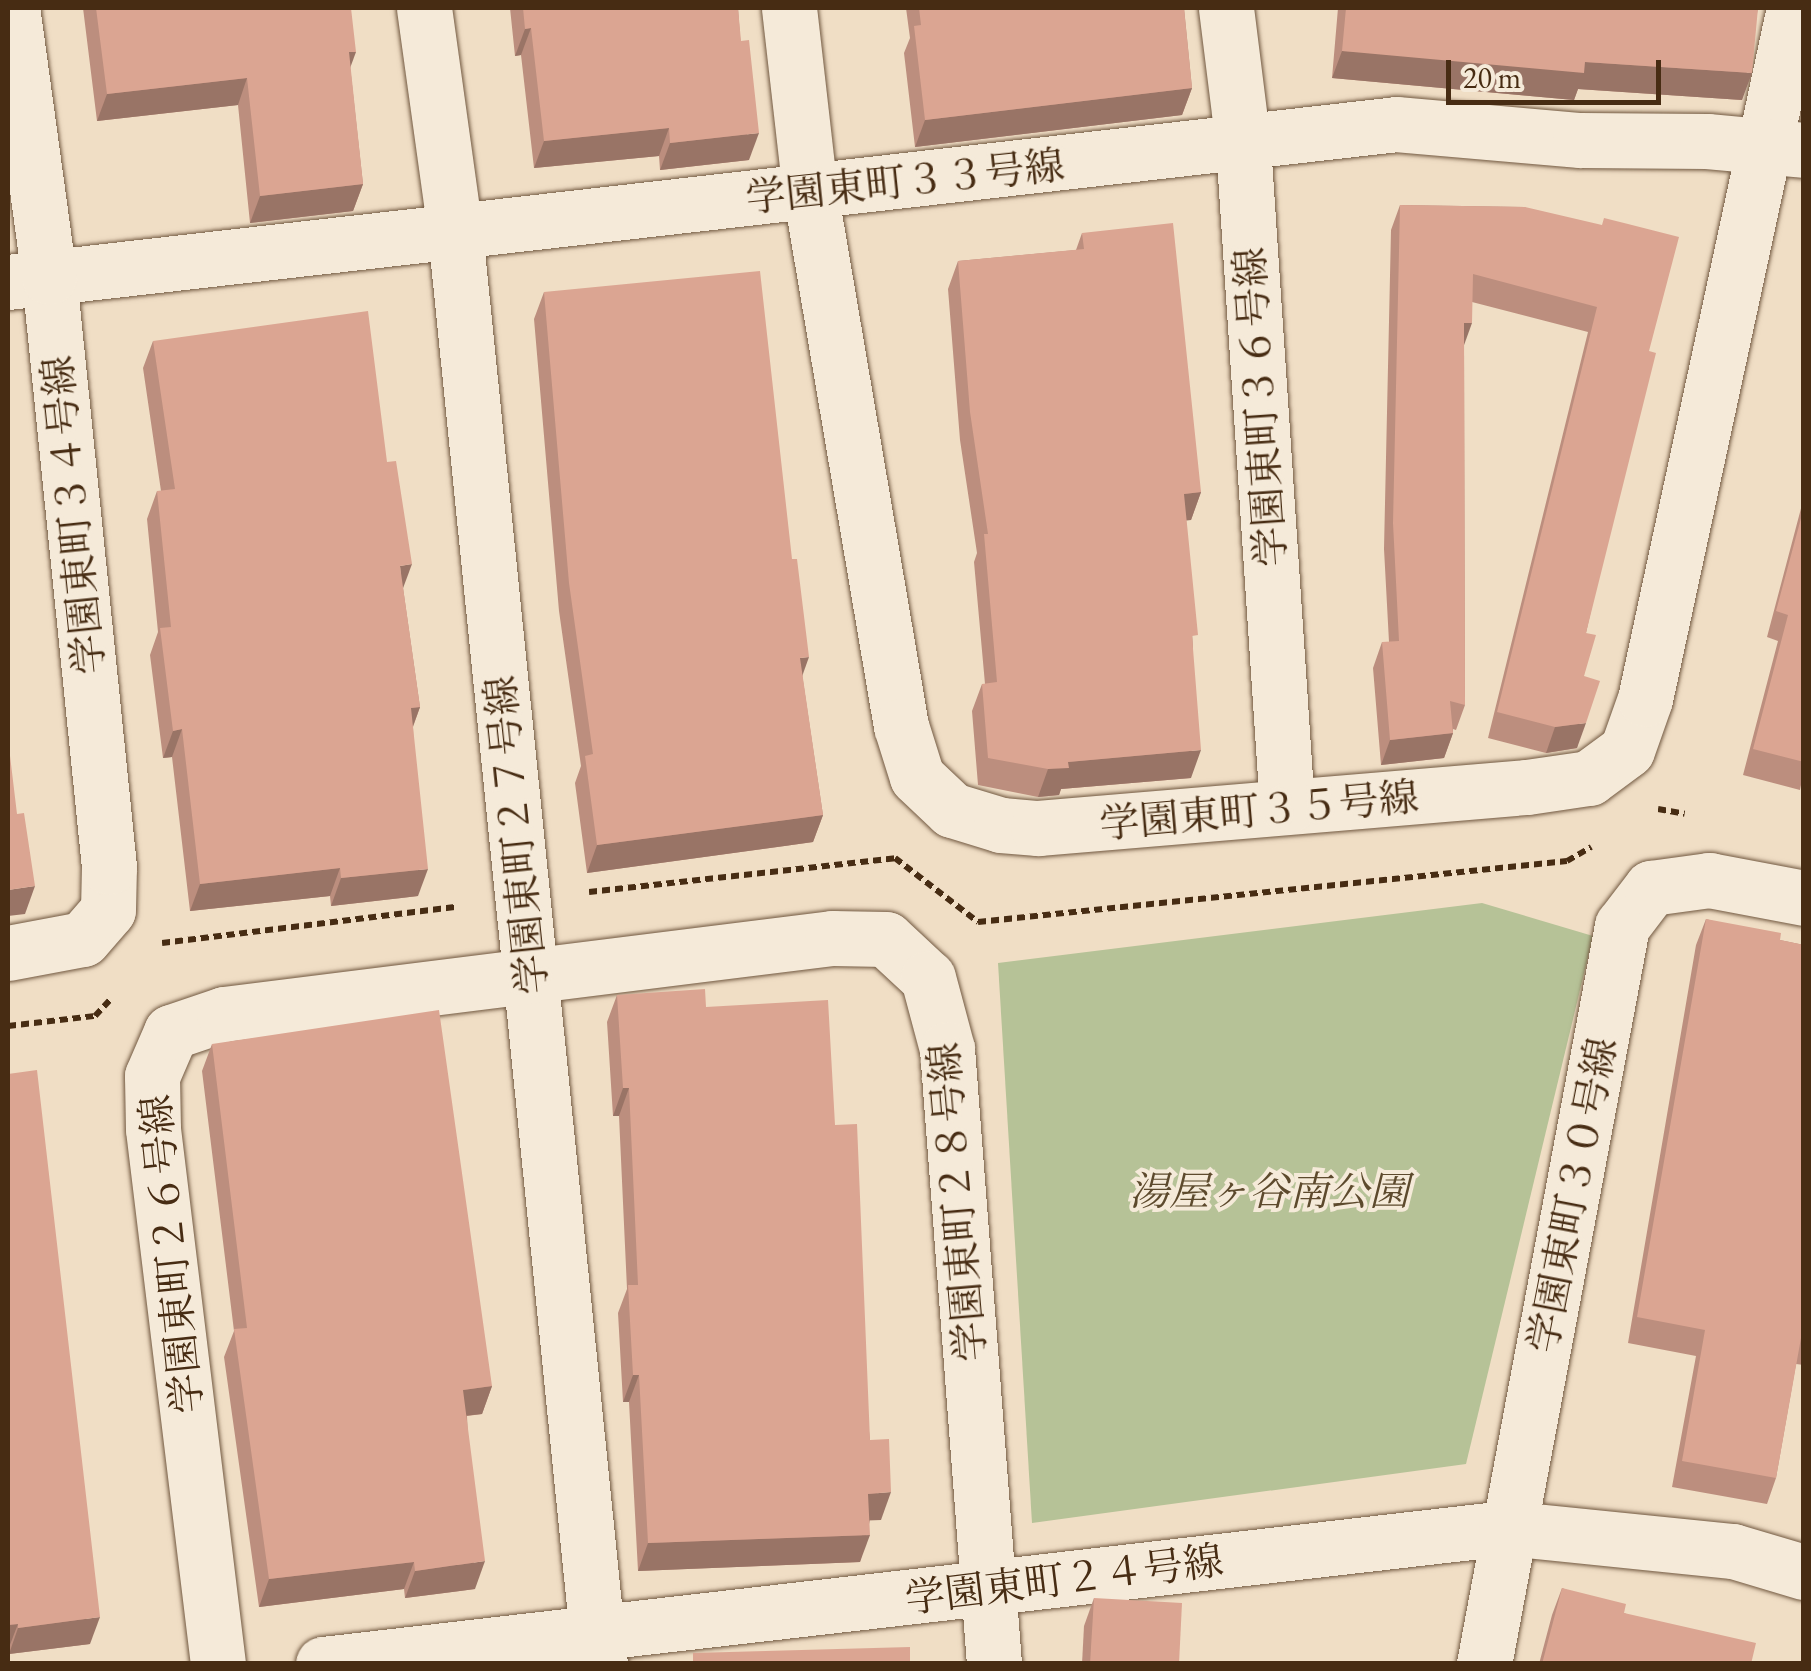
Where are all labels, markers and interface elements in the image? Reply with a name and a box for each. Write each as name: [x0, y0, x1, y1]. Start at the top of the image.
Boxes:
scale bar: [1451, 40, 1666, 102]
text: 20 m: [1463, 58, 1521, 97]
street label: 学園東町３３号線: [743, 140, 1067, 222]
street label: 学園東町３６号線: [1225, 246, 1295, 568]
street label: 学園東町３４号線: [32, 353, 114, 677]
street label: 学園東町２７号線: [475, 673, 557, 997]
street label: 学園東町３５号線: [1098, 772, 1420, 848]
street label: 学園東町３０号線: [1518, 1033, 1626, 1357]
street label: 学園東町２８号線: [919, 1041, 995, 1363]
street label: 学園東町２６号線: [130, 1092, 212, 1416]
park label: 湯屋ヶ谷南公園: [1129, 1167, 1409, 1215]
street label: 学園東町２４号線: [902, 1536, 1226, 1622]

